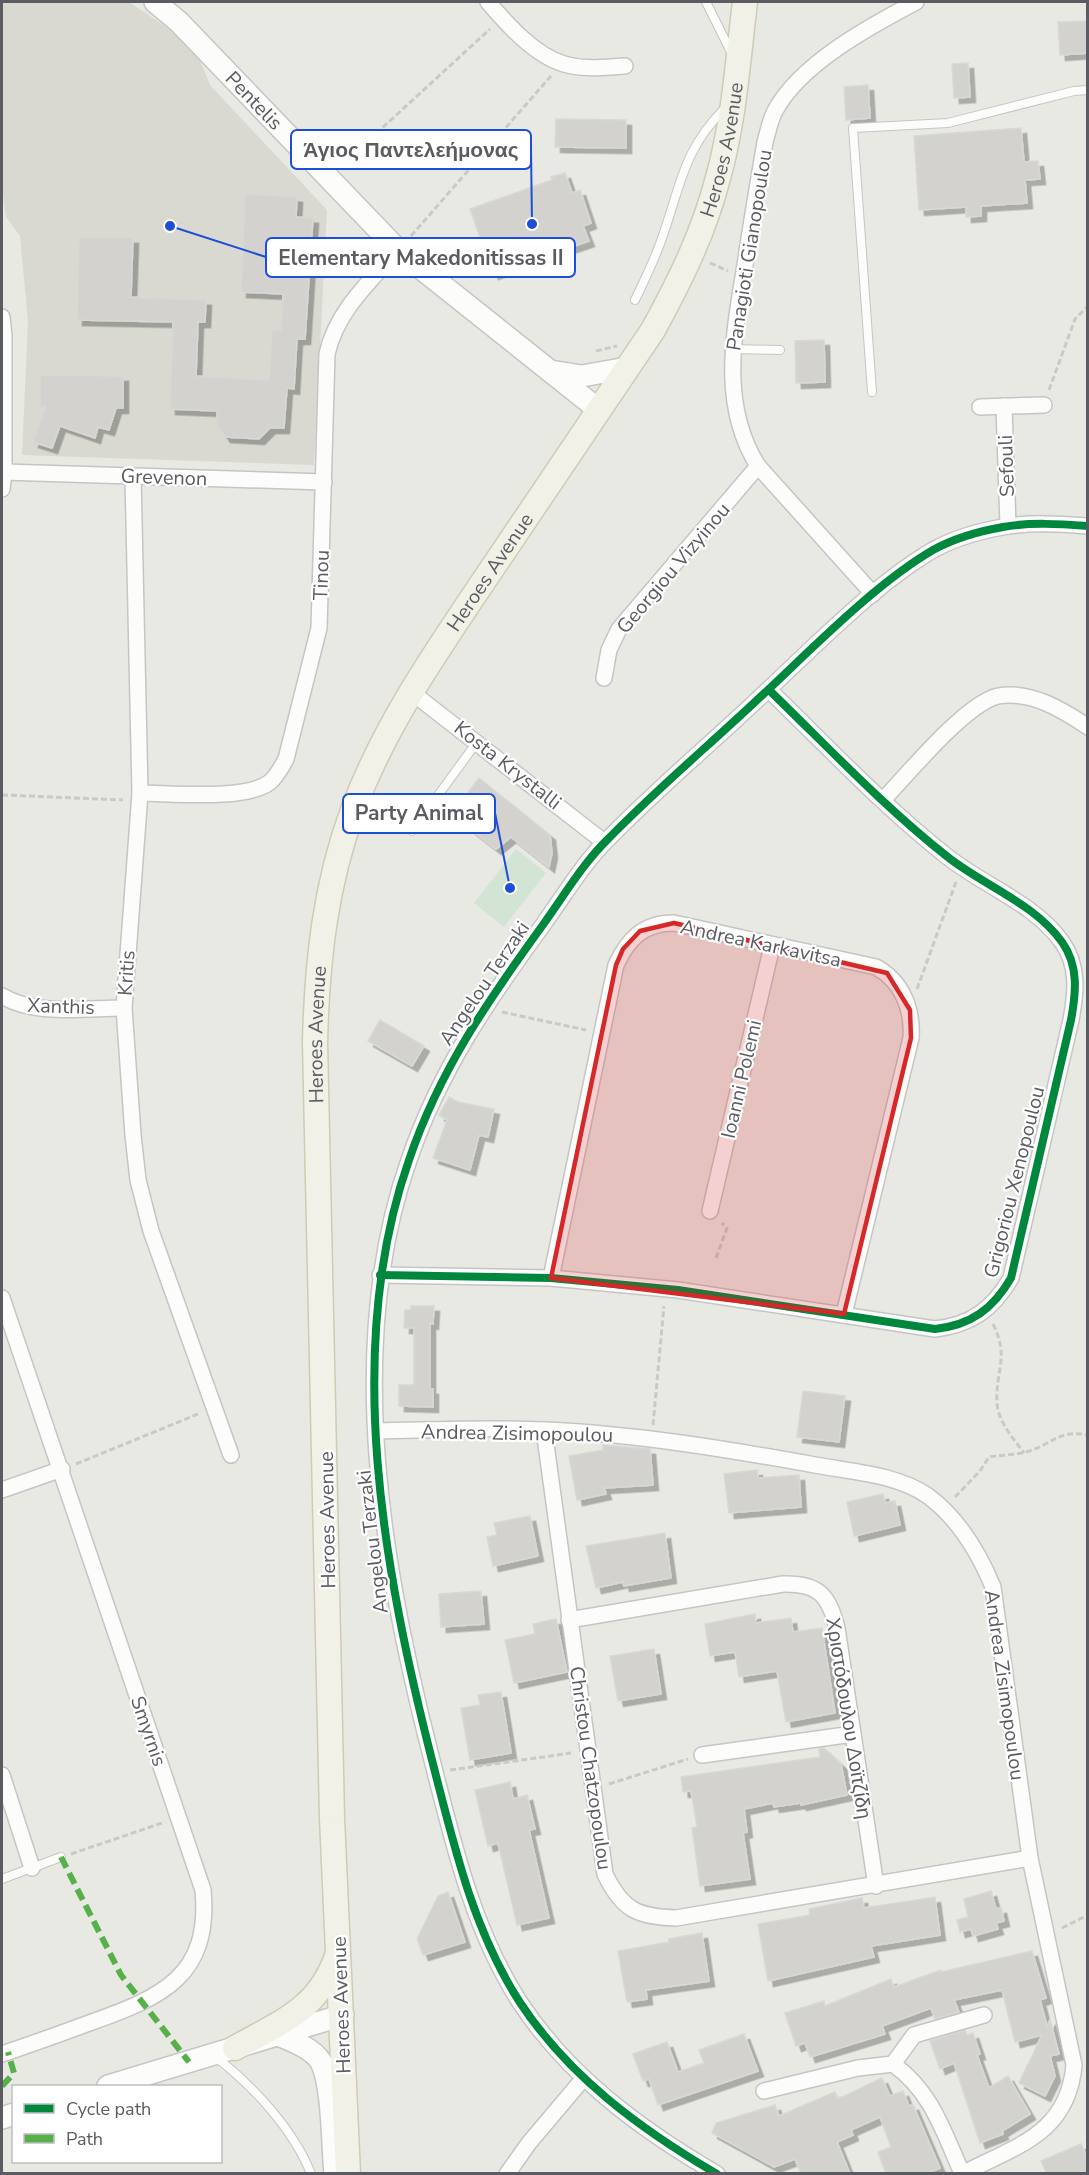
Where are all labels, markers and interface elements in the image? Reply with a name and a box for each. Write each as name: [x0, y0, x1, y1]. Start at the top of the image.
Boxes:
street label: Pentelis: [219, 65, 289, 136]
street label: Heroes Avenue: [694, 81, 750, 221]
callout: Άγιος Παντελεήμονας: [291, 130, 531, 169]
text: Άγιος Παντελεήμονας: [303, 136, 519, 164]
street label: Panagioti Gianopoulou: [720, 148, 779, 353]
callout: Elementary Makedonitissas II: [266, 238, 575, 277]
text: Elementary Makedonitissas II: [278, 244, 564, 272]
street label: Sefouli: [992, 434, 1021, 498]
street label: Grevenon: [120, 462, 208, 493]
street label: Georgiou Vizyinou: [611, 497, 736, 640]
street label: Heroes Avenue: [441, 508, 540, 637]
street label: Tinou: [307, 549, 336, 601]
street label: Kosta Krystalli: [448, 715, 567, 816]
callout: Party Animal: [343, 794, 495, 833]
text: Party Animal: [355, 799, 483, 827]
street label: Andrea Karkavitsa: [678, 913, 844, 974]
street label: Angelou Terzaki: [433, 916, 536, 1051]
street label: Kritis: [111, 949, 142, 997]
street label: Heroes Avenue: [302, 965, 333, 1104]
street label: Xanthis: [27, 992, 95, 1021]
street label: Ioanni Polemi: [715, 1017, 768, 1141]
street label: Grigoriou Xenopoulou: [978, 1083, 1051, 1281]
street label: Andrea Zisimopoulou: [421, 1418, 613, 1449]
street label: Heroes Avenue: [313, 1451, 342, 1589]
street label: Angelou Terzaki: [350, 1469, 395, 1615]
street label: Andrea Zisimopoulou: [978, 1588, 1031, 1782]
street label: Χριστόδουλου Δοϊτζίδη: [819, 1615, 878, 1821]
street label: Christou Chatzopoulou: [563, 1665, 618, 1872]
street label: Smyrnis: [124, 1693, 173, 1770]
street label: Heroes Avenue: [326, 1936, 357, 2074]
legend: [12, 2085, 222, 2163]
text: Cycle path: [66, 2097, 151, 2121]
text: Path: [66, 2127, 103, 2151]

